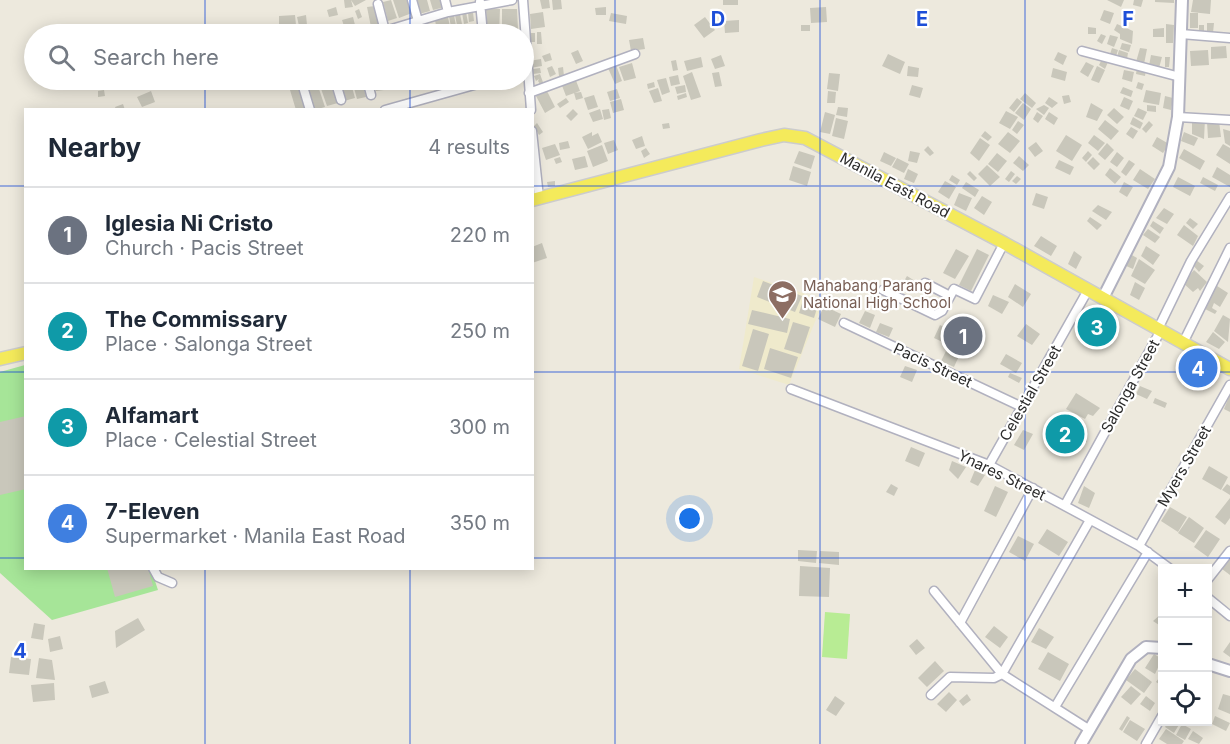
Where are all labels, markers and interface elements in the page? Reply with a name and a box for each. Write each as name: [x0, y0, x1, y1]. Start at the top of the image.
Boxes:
text: D: [711, 7, 725, 31]
text: E: [916, 7, 928, 31]
text: F: [1122, 7, 1134, 31]
search box: [24, 24, 534, 90]
icon: search: [45, 41, 78, 74]
text: Search here: [93, 44, 219, 70]
text: Nearby: [48, 132, 141, 163]
text: 4 results: [428, 135, 510, 159]
street label: Manila East Road: [837, 148, 953, 222]
text: Iglesia Ni Cristo: [105, 210, 273, 236]
text: 1: [63, 223, 72, 247]
text: 220 m: [450, 223, 510, 247]
text: Church · Pacis Street: [105, 236, 304, 260]
place label: Mahabang Parang National High School: [803, 276, 951, 312]
school or university icon: Mahabang Parang National High School: [766, 278, 798, 320]
pin: 3: [1078, 304, 1116, 350]
text: The Commissary: [105, 306, 288, 332]
pin: 1: [944, 314, 982, 358]
text: 2: [61, 319, 74, 343]
text: 250 m: [450, 319, 510, 343]
text: Place · Salonga Street: [105, 332, 312, 356]
street label: Salonga Street: [1097, 336, 1163, 436]
street label: Pacis Street: [891, 338, 975, 392]
street label: Celestial Street: [995, 342, 1065, 444]
pin: 4: [1178, 346, 1218, 391]
text: Alfamart: [105, 402, 199, 428]
pin: 2: [1046, 412, 1084, 456]
text: 3: [61, 415, 74, 439]
text: 300 m: [449, 415, 510, 439]
street label: Myers Street: [1153, 422, 1215, 510]
text: Place · Celestial Street: [105, 428, 317, 452]
street label: Ynares Street: [955, 446, 1049, 505]
text: 7-Eleven: [105, 498, 200, 524]
your location: [675, 504, 704, 533]
text: 4: [61, 511, 74, 535]
text: 350 m: [450, 511, 510, 535]
text: Supermarket · Manila East Road: [105, 524, 406, 548]
map controls: [1158, 564, 1212, 726]
button: +: [1158, 564, 1212, 618]
button: −: [1158, 618, 1212, 672]
text: 4: [13, 639, 27, 663]
button: locate: [1158, 672, 1212, 726]

